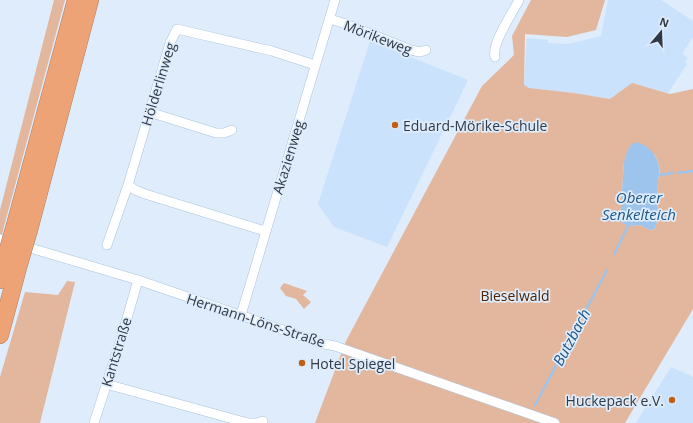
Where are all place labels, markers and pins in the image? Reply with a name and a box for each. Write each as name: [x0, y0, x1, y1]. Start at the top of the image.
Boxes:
place label: Eduard-Mörike-Schule: [403, 116, 548, 135]
marker: Eduard-Mörike-Schule: [390, 120, 400, 130]
place label: Hotel Spiegel: [310, 354, 395, 373]
marker: Hotel Spiegel: [297, 358, 307, 368]
place label: Huckepack e.V.: [566, 391, 664, 410]
marker: Huckepack e.V.: [667, 395, 677, 405]

